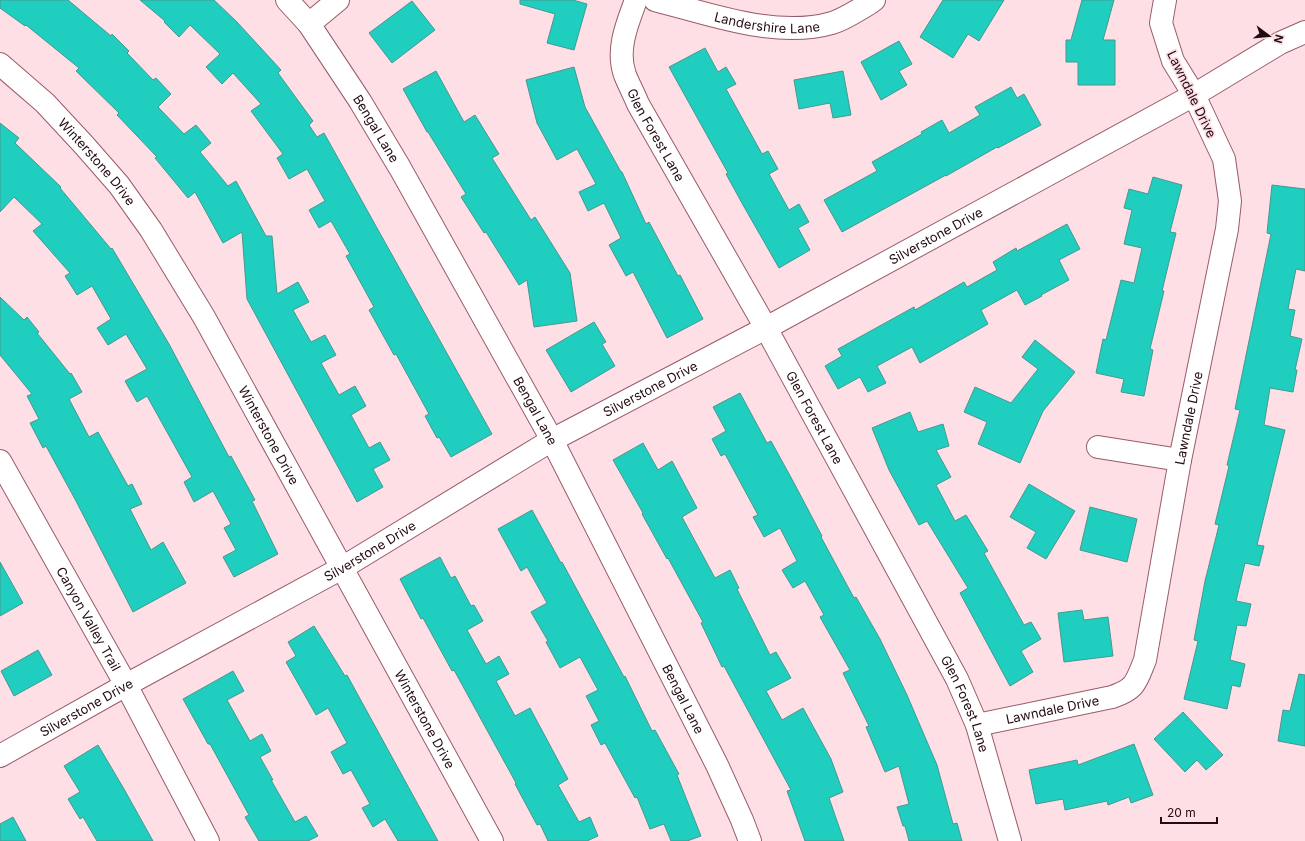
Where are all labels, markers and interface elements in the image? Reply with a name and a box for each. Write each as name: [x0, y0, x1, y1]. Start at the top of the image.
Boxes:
street label: Landershire Lane: [713, 8, 821, 36]
north arrow: [1249, 16, 1289, 56]
text: N: [1271, 33, 1286, 45]
street label: Lawndale Drive: [1164, 48, 1220, 140]
street label: Glen Forest Lane: [624, 86, 688, 184]
street label: Bengal Lane: [350, 92, 403, 165]
street label: Winterstone Drive: [55, 115, 139, 209]
street label: Silverstone Drive: [886, 204, 985, 268]
street label: Silverstone Drive: [600, 357, 700, 420]
street label: Glen Forest Lane: [783, 368, 846, 467]
street label: Lawndale Drive: [1171, 370, 1206, 466]
street label: Bengal Lane: [510, 374, 561, 448]
street label: Winterstone Drive: [235, 383, 303, 487]
street label: Silverstone Drive: [321, 517, 419, 584]
street label: Canyon Valley Trail: [53, 564, 124, 674]
street label: Glen Forest Lane: [938, 653, 992, 754]
street label: Bengal Lane: [659, 662, 708, 736]
street label: Winterstone Drive: [391, 667, 459, 771]
street label: Silverstone Drive: [37, 675, 136, 740]
street label: Lawndale Drive: [1004, 692, 1101, 727]
scale bar: [1161, 799, 1217, 825]
text: 20 m: [1167, 805, 1196, 820]

